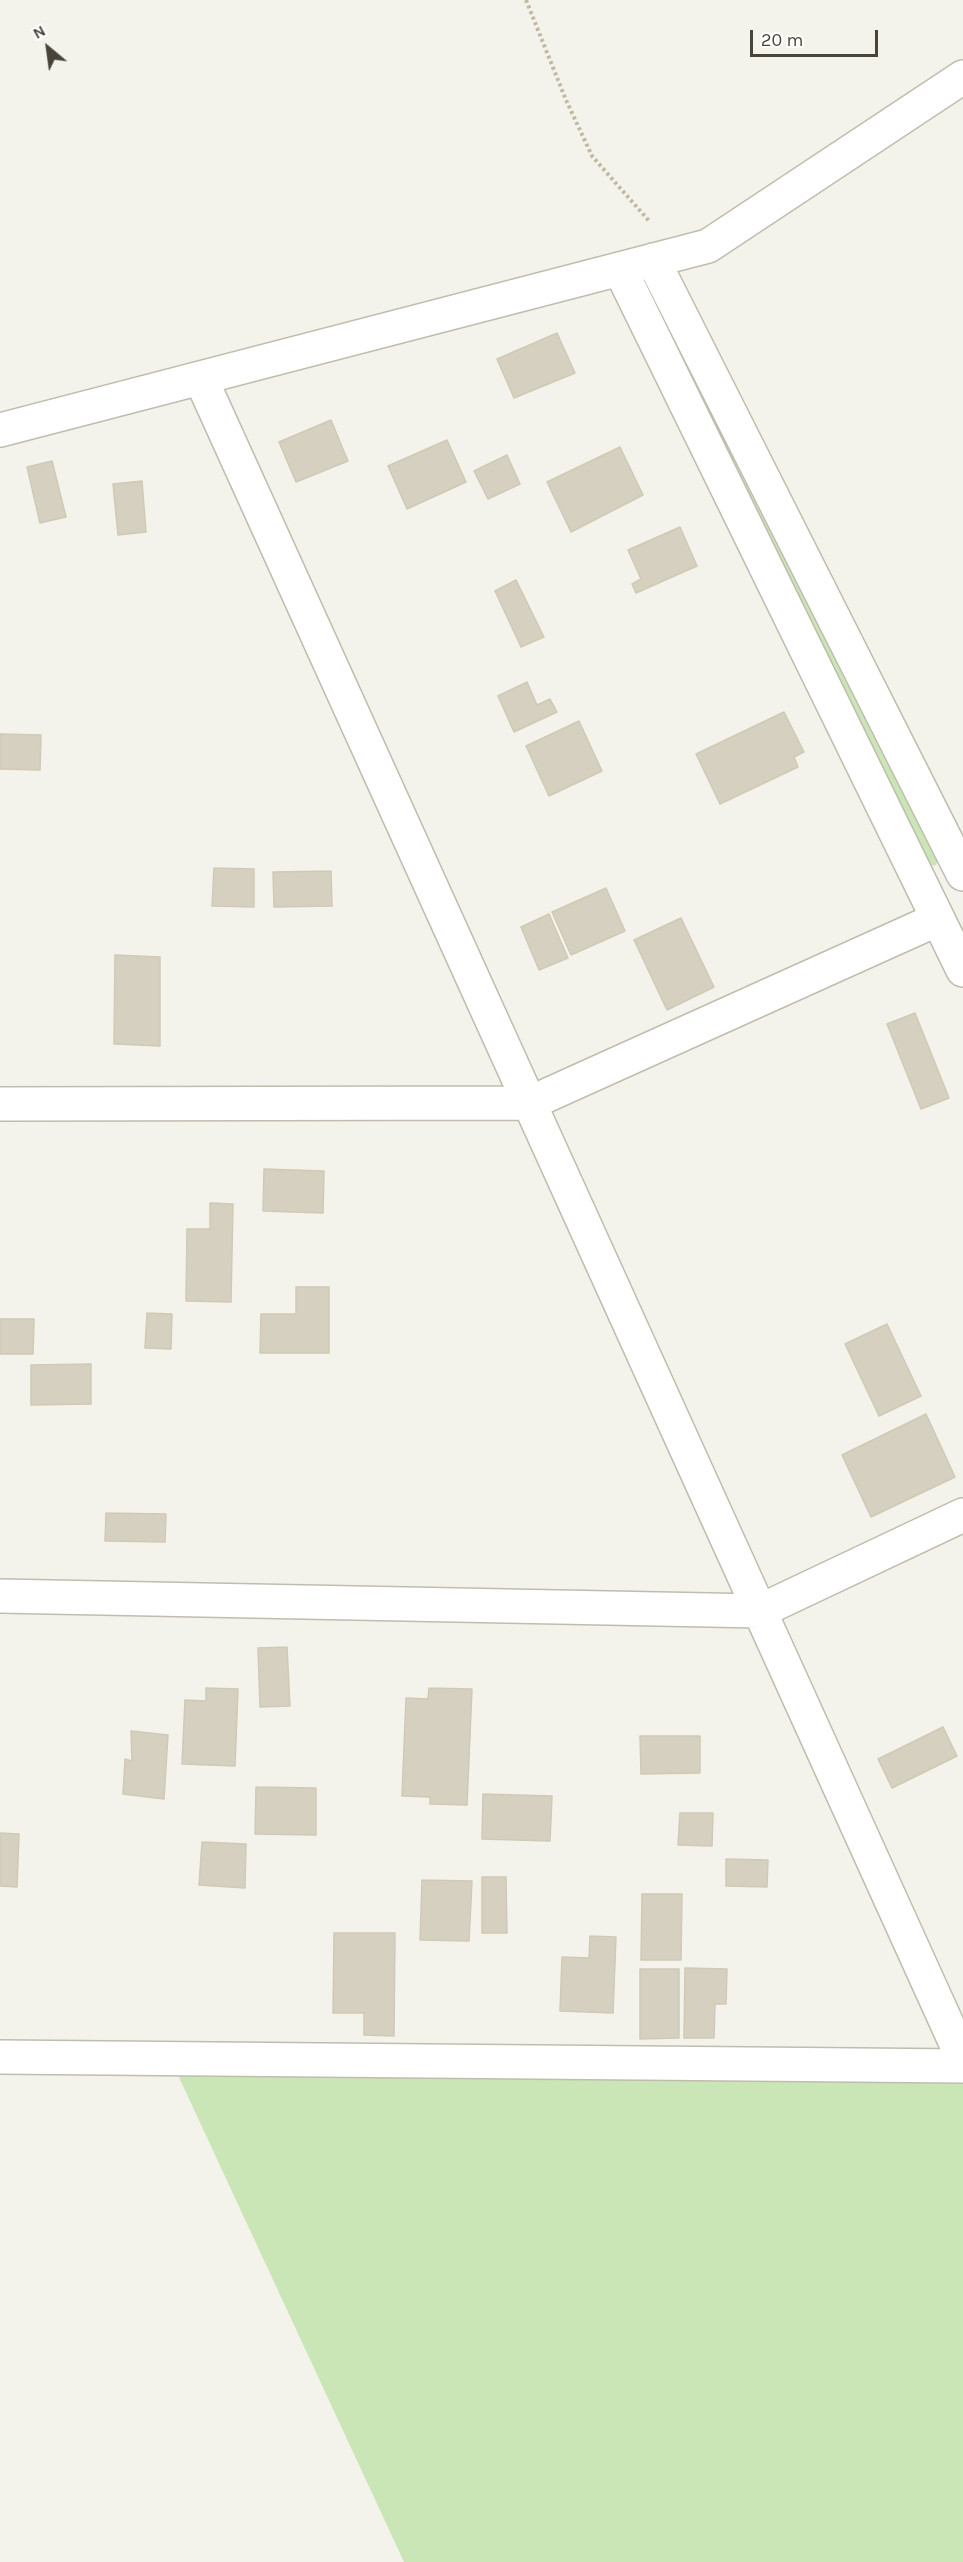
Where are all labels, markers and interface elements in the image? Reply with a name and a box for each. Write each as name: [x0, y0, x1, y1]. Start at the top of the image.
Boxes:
north arrow: [18, 18, 78, 78]
scale bar: [753, 18, 880, 56]
text: N: [29, 21, 49, 43]
text: 20 m: [761, 29, 803, 51]

